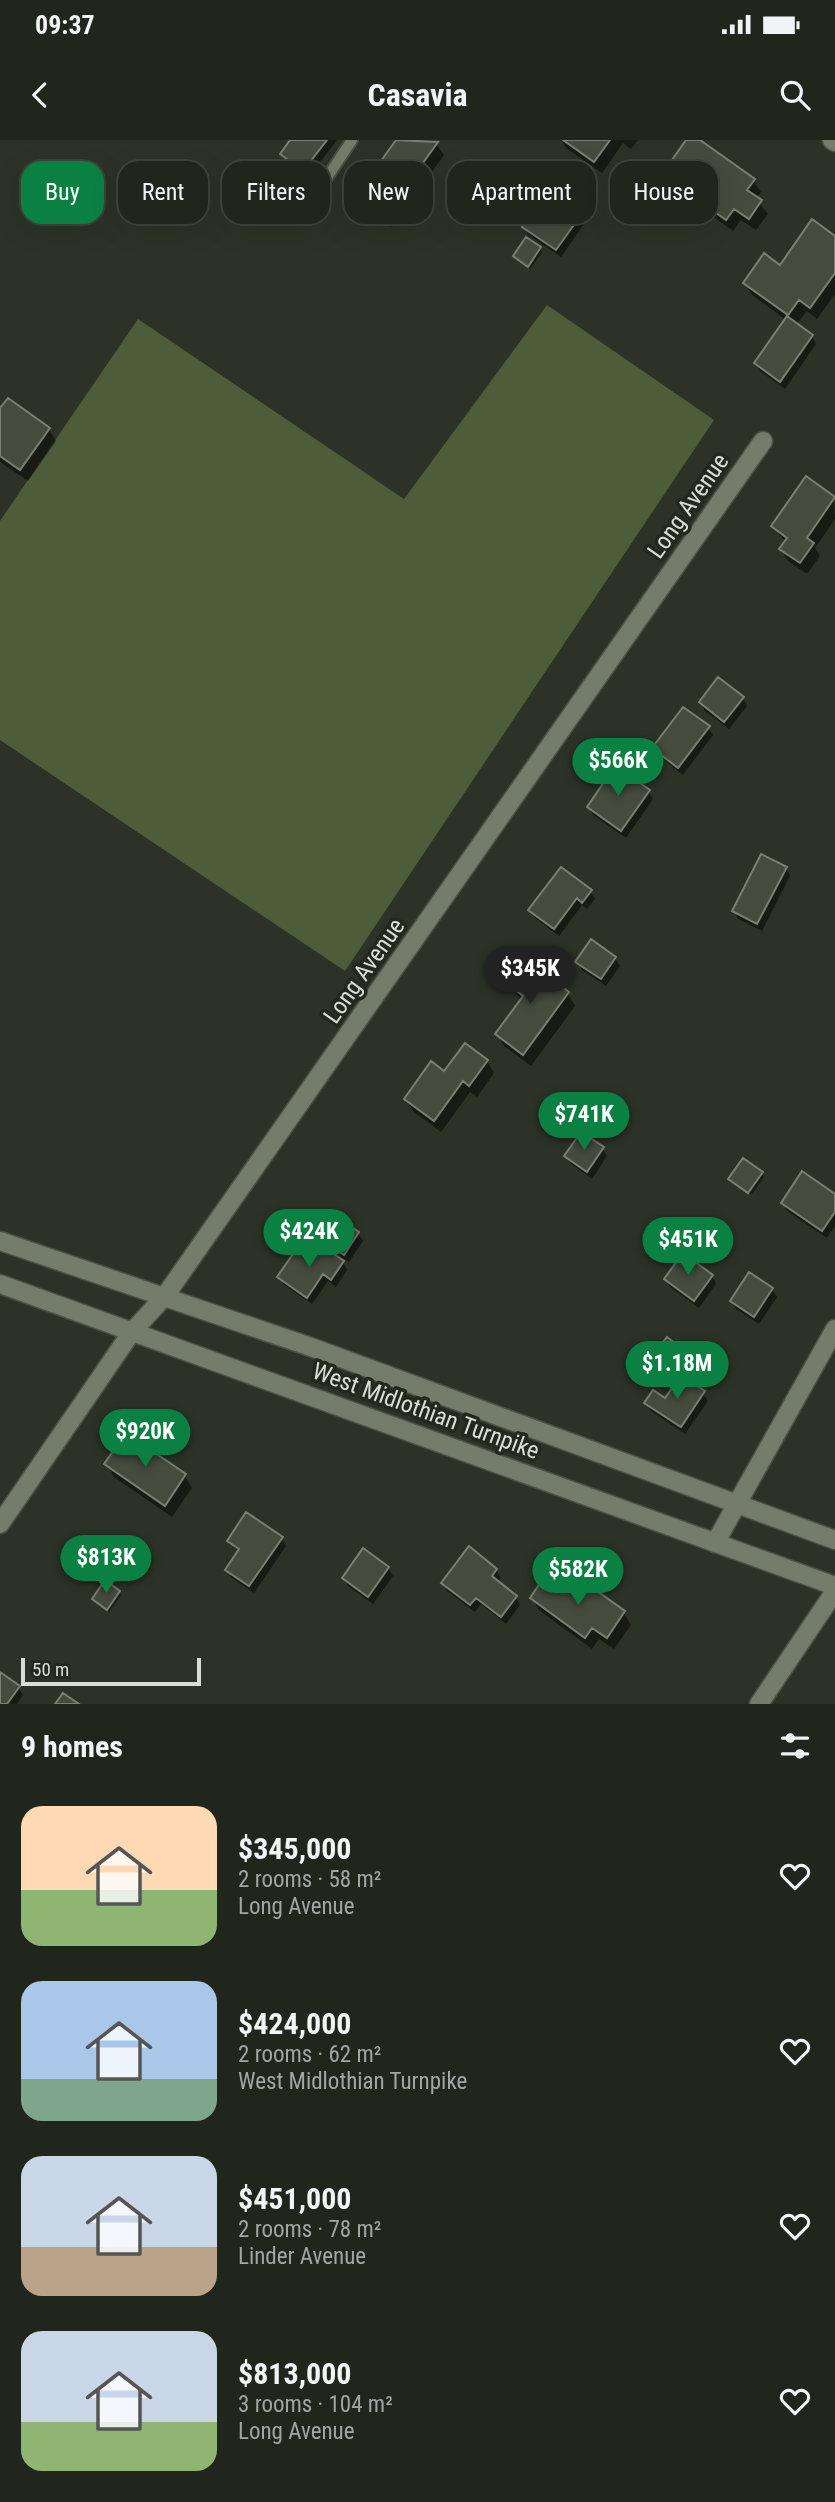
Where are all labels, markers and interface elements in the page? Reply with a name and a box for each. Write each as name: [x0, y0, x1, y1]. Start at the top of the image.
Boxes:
text: 09:37: [35, 10, 95, 40]
icon: back: [21, 76, 59, 114]
text: Casavia: [367, 76, 468, 114]
icon: search: [776, 76, 814, 114]
chip: Buy: [21, 161, 104, 224]
chip: Rent: [118, 161, 208, 224]
chip: Filters: [222, 161, 330, 224]
chip: New: [344, 161, 433, 224]
chip: Apartment: [447, 161, 596, 224]
chip: House: [610, 161, 718, 224]
street label: Long Avenue: [642, 448, 734, 564]
pin: $566K: [569, 738, 667, 798]
text: $566K: [588, 747, 648, 774]
street label: Long Avenue: [318, 913, 410, 1029]
pin: $345K: [481, 946, 579, 1006]
text: $345K: [500, 955, 560, 982]
pin: $741K: [535, 1093, 633, 1152]
text: $741K: [554, 1101, 614, 1128]
pin: $424K: [260, 1210, 358, 1269]
text: $424K: [279, 1218, 339, 1245]
pin: $451K: [639, 1218, 737, 1277]
text: $451K: [658, 1226, 718, 1253]
pin: $1.18M: [620, 1342, 734, 1401]
text: $1.18M: [642, 1350, 712, 1377]
street label: West Midlothian Turnpike: [309, 1357, 543, 1465]
pin: $920K: [96, 1410, 194, 1469]
text: $920K: [115, 1418, 175, 1445]
pin: $813K: [57, 1536, 155, 1595]
text: $813K: [76, 1544, 136, 1571]
pin: $582K: [529, 1548, 627, 1607]
text: $582K: [548, 1556, 608, 1583]
scale bar: [21, 1655, 201, 1687]
text: 50 m: [32, 1658, 69, 1681]
icon: filters: [776, 1727, 814, 1765]
text: 9 homes: [21, 1729, 123, 1764]
text: $345,000: [238, 1831, 351, 1866]
icon: home: [77, 1834, 161, 1918]
icon: heart: [776, 1857, 814, 1895]
text: 2 rooms · 58 m²: [238, 1866, 381, 1893]
text: Long Avenue: [238, 1893, 354, 1920]
text: $424,000: [238, 2006, 351, 2041]
icon: home: [77, 2009, 161, 2093]
icon: heart: [776, 2032, 814, 2070]
text: 2 rooms · 62 m²: [238, 2041, 381, 2068]
text: West Midlothian Turnpike: [238, 2068, 467, 2095]
text: $451,000: [238, 2181, 351, 2216]
icon: home: [77, 2184, 161, 2268]
icon: heart: [776, 2207, 814, 2245]
text: 2 rooms · 78 m²: [238, 2216, 381, 2243]
text: Linder Avenue: [238, 2243, 366, 2270]
text: $813,000: [238, 2356, 351, 2391]
icon: home: [77, 2359, 161, 2443]
icon: heart: [776, 2382, 814, 2420]
text: 3 rooms · 104 m²: [238, 2391, 393, 2418]
text: Long Avenue: [238, 2418, 354, 2445]

